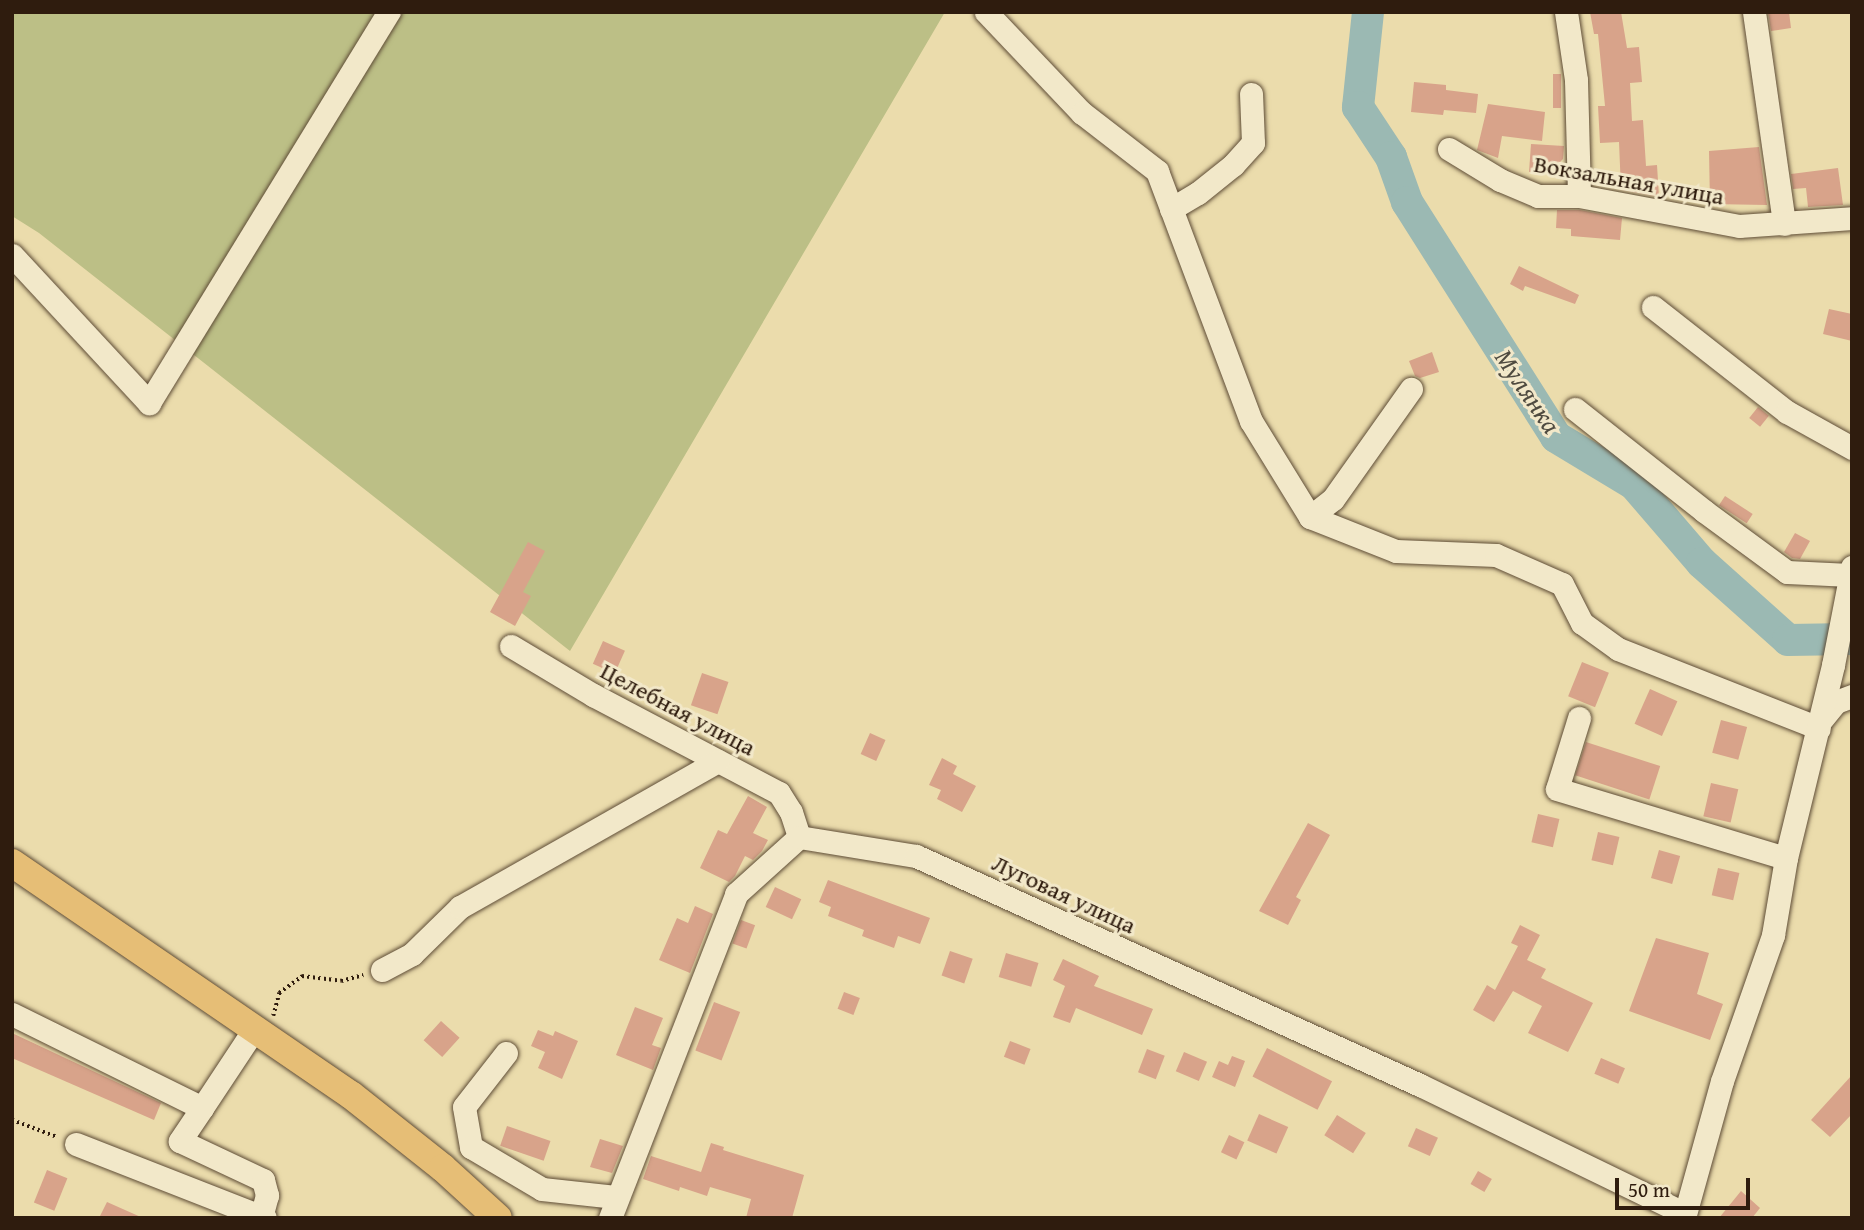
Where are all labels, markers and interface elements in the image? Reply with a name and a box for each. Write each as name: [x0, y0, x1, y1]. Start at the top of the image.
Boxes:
street label: Вокзальная улица: [1532, 149, 1726, 211]
water label: Мулянка: [1489, 343, 1567, 439]
street label: Целебная улица: [596, 656, 760, 762]
street label: Луговая улица: [988, 848, 1140, 940]
scale bar: [1619, 1164, 1754, 1208]
text: 50 m: [1628, 1174, 1670, 1205]

